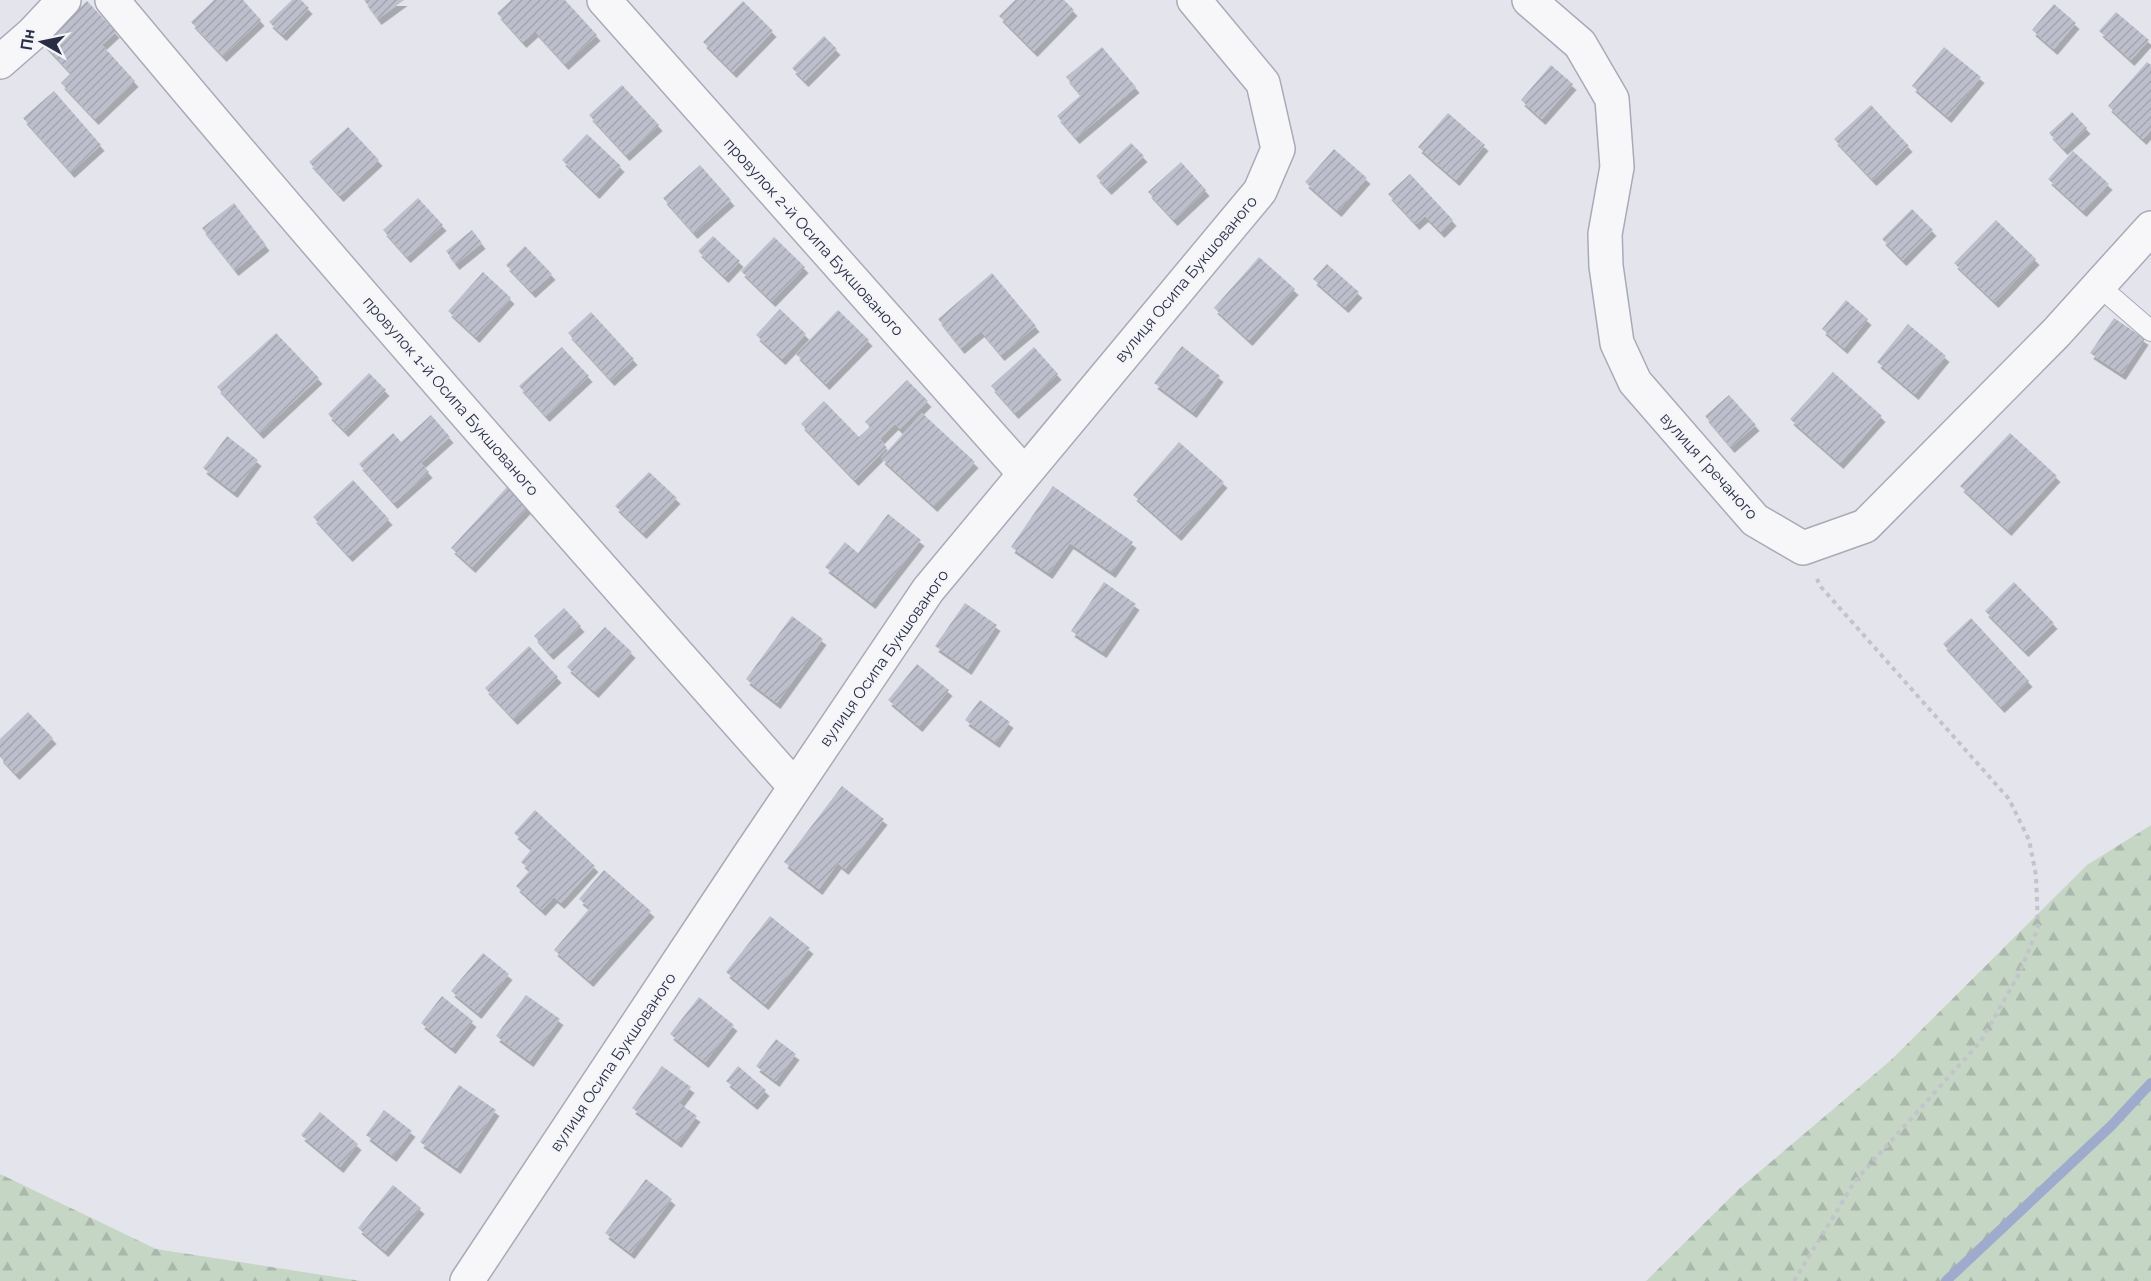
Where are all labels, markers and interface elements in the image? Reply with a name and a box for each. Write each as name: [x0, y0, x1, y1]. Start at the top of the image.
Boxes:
north arrow: [12, 12, 72, 72]
text: Пн: [17, 28, 39, 52]
street label: провулок 2-й Осипа Букшованого: [720, 134, 908, 340]
street label: вулиця Осипа Букшованого: [1111, 192, 1261, 366]
street label: провулок 1-й Осипа Букшованого: [359, 292, 543, 500]
street label: вулиця Гречаного: [1656, 409, 1762, 523]
street label: вулиця Осипа Букшованого: [816, 566, 952, 750]
street label: вулиця Осипа Букшованого: [546, 969, 680, 1155]

